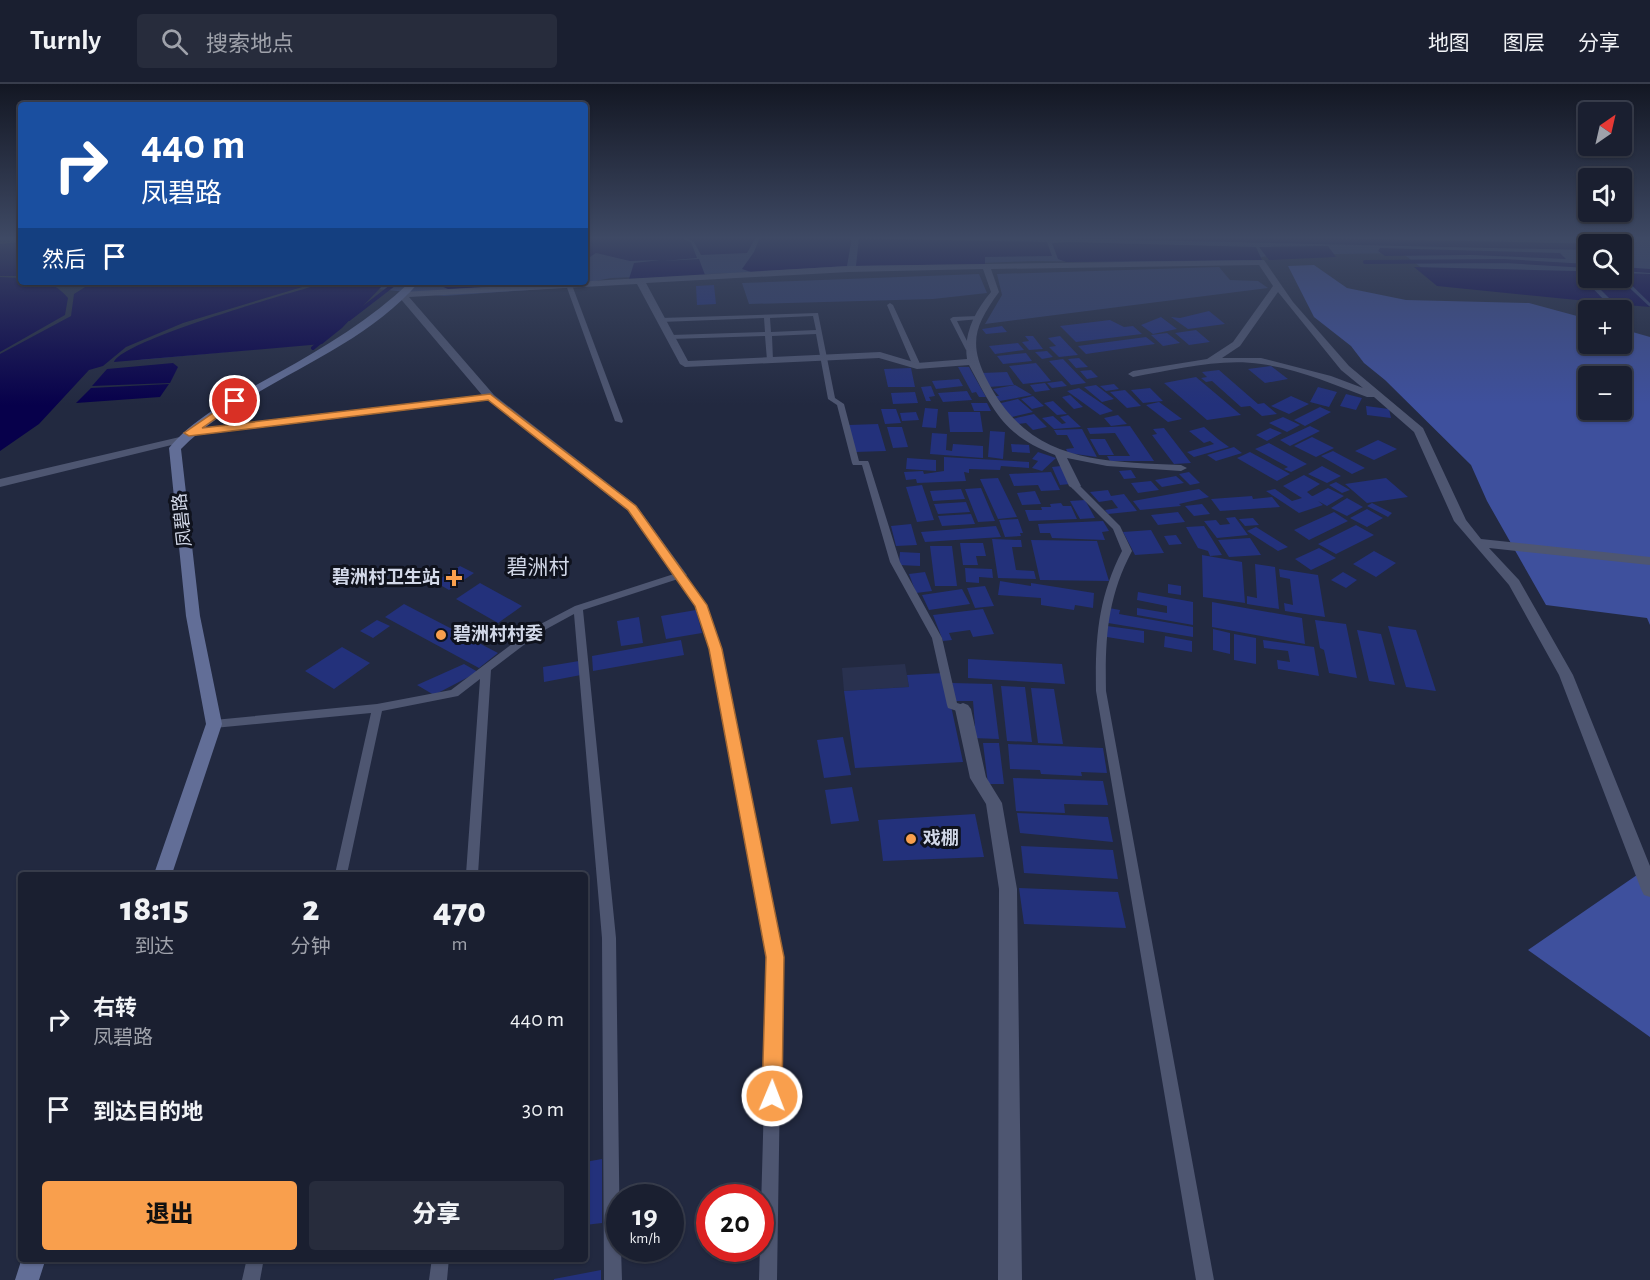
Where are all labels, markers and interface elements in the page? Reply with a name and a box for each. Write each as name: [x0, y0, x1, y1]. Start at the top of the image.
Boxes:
search box: [137, 14, 557, 68]
icon: search: [158, 25, 191, 58]
text: Turnly: [30, 27, 101, 55]
text: 搜索地点: [206, 33, 294, 55]
text: 地图: [1428, 33, 1470, 54]
text: 图层: [1503, 33, 1545, 54]
text: 分享: [1578, 33, 1620, 54]
north arrow: [1578, 102, 1632, 156]
map controls: [1578, 102, 1632, 420]
text: 440 m: [141, 124, 245, 166]
icon: right: [42, 126, 120, 204]
button: sound: [1578, 168, 1632, 222]
text: 凤碧路: [141, 180, 222, 207]
button: search: [1578, 234, 1632, 288]
icon: arrive: [98, 240, 131, 273]
text: 然后: [42, 249, 86, 271]
button: +: [1578, 300, 1632, 354]
button: −: [1578, 366, 1632, 420]
pin: [209, 375, 260, 426]
icon: arrive: [218, 384, 251, 417]
street label: 凤碧路: [169, 492, 195, 548]
district label: 碧洲村: [507, 556, 570, 578]
place label: 碧洲村卫生站: [332, 567, 440, 587]
marker: 碧洲村卫生站: [445, 569, 463, 587]
place label: 碧洲村村委: [453, 624, 543, 644]
marker: 碧洲村村委: [434, 628, 448, 642]
place label: 戏棚: [923, 828, 959, 848]
marker: 戏棚: [904, 832, 918, 846]
text: 18:15: [120, 891, 189, 927]
text: 2: [302, 891, 319, 927]
text: 470: [433, 893, 486, 929]
text: m: [451, 934, 467, 954]
text: 到达: [134, 937, 174, 957]
text: 分钟: [291, 937, 331, 957]
text: 右转: [93, 997, 137, 1019]
icon: right: [42, 1003, 75, 1036]
text: 440 m: [510, 1008, 564, 1030]
text: 凤碧路: [93, 1028, 153, 1048]
position arrow: [740, 1064, 804, 1128]
icon: arrive: [42, 1093, 75, 1126]
text: 30 m: [522, 1098, 564, 1120]
text: 到达目的地: [93, 1101, 203, 1123]
button: 退出: [42, 1181, 297, 1250]
button: 分享: [309, 1181, 564, 1250]
speed limit sign: 20: [696, 1184, 774, 1262]
text: 19: [632, 1201, 658, 1231]
text: km/h: [630, 1231, 660, 1246]

